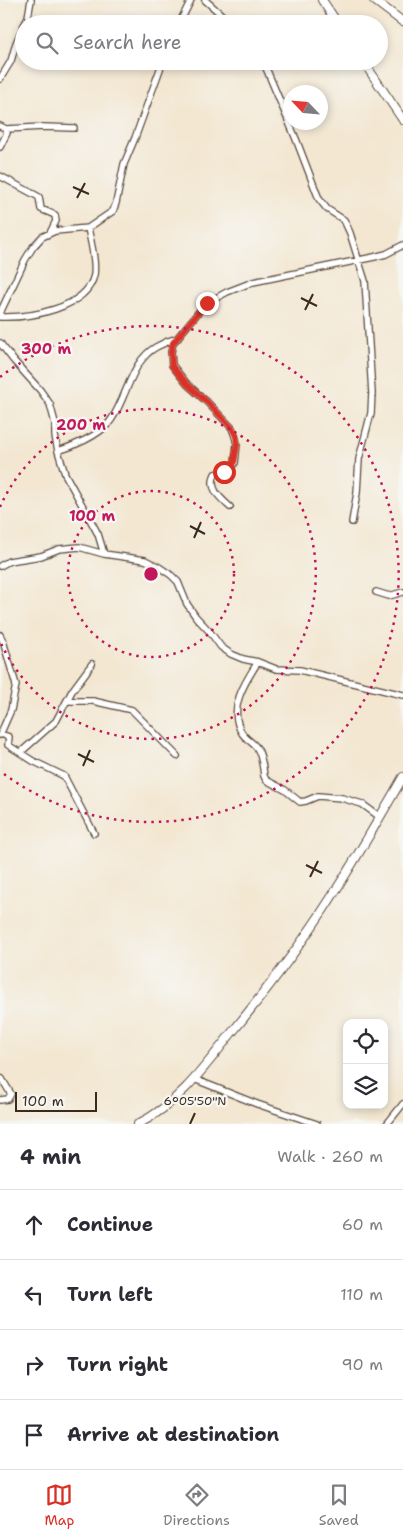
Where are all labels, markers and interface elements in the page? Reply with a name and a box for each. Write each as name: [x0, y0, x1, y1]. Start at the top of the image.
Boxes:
search box: [15, 15, 388, 70]
icon: search: [33, 29, 61, 57]
text: Search here: [73, 30, 182, 55]
north arrow: [283, 85, 328, 130]
route end: [196, 292, 219, 315]
text: 300 m: [21, 339, 71, 359]
text: 200 m: [56, 415, 106, 435]
route start: [213, 461, 236, 484]
text: 100 m: [69, 506, 115, 526]
centre of rings: [142, 565, 160, 583]
map controls: [343, 1019, 388, 1109]
button: locate: [343, 1019, 388, 1064]
button: layers: [343, 1064, 388, 1109]
scale bar: [15, 1089, 98, 1112]
text: 100 m: [22, 1092, 64, 1110]
text: 6°05'50"N: [164, 1093, 226, 1109]
text: 4 min: [20, 1143, 81, 1171]
text: Walk · 260 m: [277, 1146, 383, 1167]
icon: ahead: [20, 1211, 48, 1239]
text: Continue: [67, 1212, 153, 1237]
text: 60 m: [342, 1214, 383, 1235]
icon: left: [20, 1281, 48, 1309]
text: Turn left: [67, 1282, 153, 1307]
text: 110 m: [340, 1284, 383, 1305]
icon: right: [20, 1351, 48, 1379]
text: Turn right: [67, 1352, 168, 1377]
text: 90 m: [342, 1354, 383, 1375]
icon: arrive: [20, 1421, 48, 1449]
text: Arrive at destination: [67, 1422, 279, 1447]
tab: Map: [44, 1481, 74, 1529]
tab: Directions: [163, 1481, 230, 1529]
tab: Saved: [319, 1481, 359, 1529]

